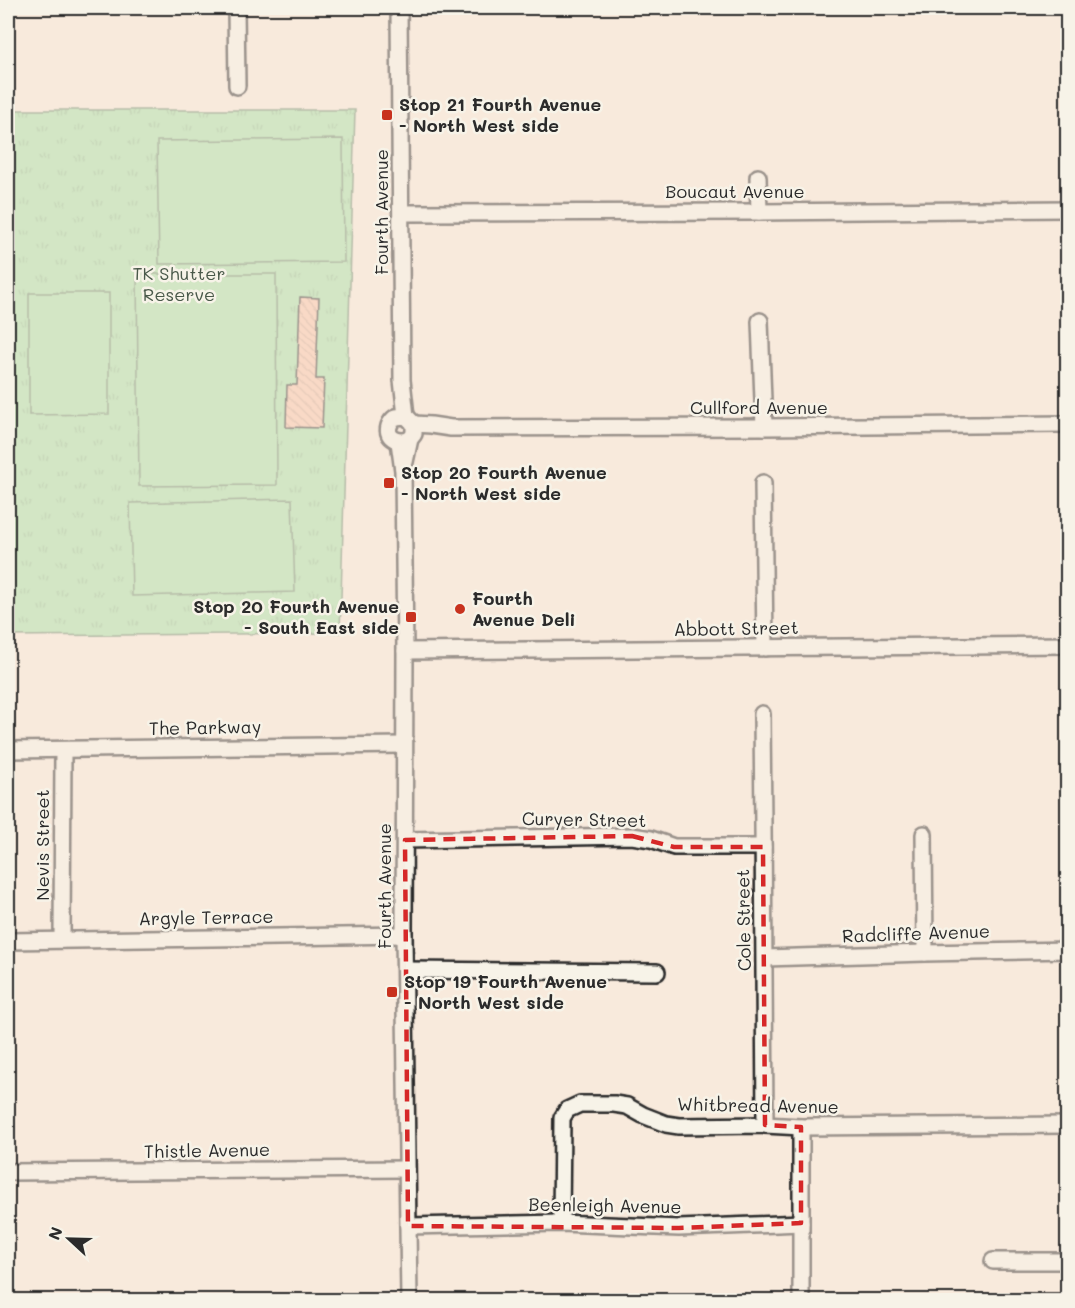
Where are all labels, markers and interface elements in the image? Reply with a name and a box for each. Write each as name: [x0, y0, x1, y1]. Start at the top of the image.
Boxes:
place label: Stop 21 Fourth Avenue - North West side: [399, 92, 601, 137]
marker: Stop 21 Fourth Avenue - North West side: [380, 108, 394, 122]
street label: Fourth Avenue: [369, 149, 393, 275]
street label: Boucaut Avenue: [665, 179, 805, 203]
park label: TK Shutter Reserve: [133, 261, 225, 306]
street label: Cullford Avenue: [690, 395, 828, 419]
place label: Stop 20 Fourth Avenue - North West side: [401, 460, 607, 505]
marker: Stop 20 Fourth Avenue - North West side: [382, 476, 396, 490]
place label: Fourth Avenue Deli: [472, 586, 576, 631]
place label: Stop 20 Fourth Avenue - South East side: [193, 594, 399, 639]
marker: Fourth Avenue Deli: [453, 602, 467, 616]
marker: Stop 20 Fourth Avenue - South East side: [404, 610, 418, 624]
street label: Abbott Street: [673, 615, 799, 641]
street label: The Parkway: [149, 714, 261, 740]
street label: Nevis Street: [30, 789, 54, 901]
street label: Curyer Street: [522, 806, 646, 832]
street label: Fourth Avenue: [372, 823, 396, 949]
street label: Cole Street: [730, 869, 756, 971]
street label: Argyle Terrace: [138, 904, 274, 930]
street label: Radcliffe Avenue: [842, 918, 990, 948]
place label: Stop 19 Fourth Avenue - North West side: [404, 969, 607, 1014]
marker: Stop 19 Fourth Avenue - North West side: [385, 985, 399, 999]
street label: Whitbread Avenue: [677, 1092, 839, 1118]
street label: Thistle Avenue: [144, 1137, 270, 1163]
street label: Beenleigh Avenue: [528, 1192, 682, 1218]
north arrow: [39, 1209, 99, 1269]
text: N: [43, 1224, 67, 1243]

